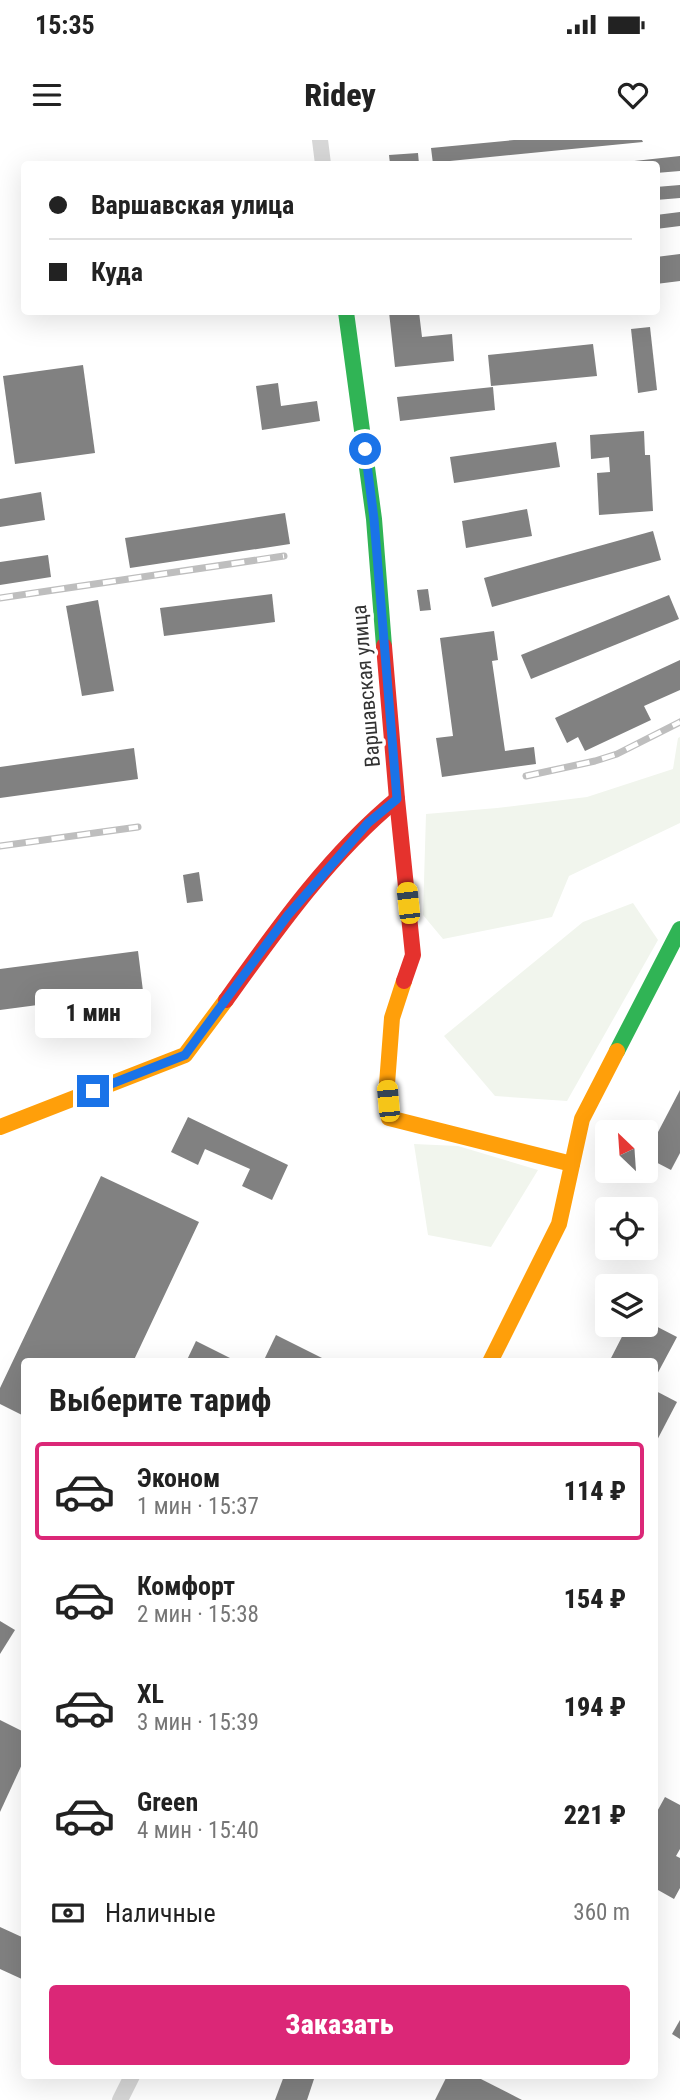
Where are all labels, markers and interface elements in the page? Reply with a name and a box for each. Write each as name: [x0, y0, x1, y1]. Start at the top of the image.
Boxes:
text: 15:35: [35, 10, 95, 40]
icon: menu: [28, 76, 66, 114]
text: Ridey: [304, 76, 376, 114]
icon: heart: [614, 76, 652, 114]
text: Варшавская улица: [91, 190, 294, 220]
text: Куда: [91, 257, 143, 287]
route start: [349, 433, 381, 465]
street label: Варшавская улица: [347, 604, 385, 768]
car: [396, 881, 421, 925]
callout: 1 мин: [35, 990, 151, 1038]
text: 1 мин: [65, 1000, 121, 1027]
route end: [77, 1075, 109, 1107]
car: [376, 1079, 401, 1123]
north arrow: [595, 1120, 658, 1183]
map controls: [595, 1120, 658, 1337]
button: locate: [595, 1197, 658, 1260]
button: layers: [595, 1274, 658, 1337]
text: Выберите тариф: [49, 1381, 271, 1419]
icon: car: [53, 1460, 116, 1523]
text: Эконом: [137, 1463, 220, 1493]
text: 114 ₽: [564, 1476, 626, 1506]
text: 1 мин · 15:37: [137, 1493, 259, 1520]
icon: car: [53, 1568, 116, 1631]
text: Комфорт: [137, 1571, 235, 1601]
text: 154 ₽: [564, 1584, 626, 1614]
text: 2 мин · 15:38: [137, 1601, 259, 1628]
icon: car: [53, 1676, 116, 1739]
text: XL: [137, 1679, 164, 1709]
text: 194 ₽: [564, 1692, 626, 1722]
text: 3 мин · 15:39: [137, 1709, 259, 1736]
icon: car: [53, 1784, 116, 1847]
text: Green: [137, 1787, 198, 1817]
text: 221 ₽: [564, 1800, 626, 1830]
text: 4 мин · 15:40: [137, 1817, 259, 1844]
icon: cash: [49, 1894, 87, 1932]
text: Наличные: [105, 1898, 216, 1928]
text: 360 m: [573, 1899, 630, 1926]
button: Заказать: [49, 1985, 630, 2065]

